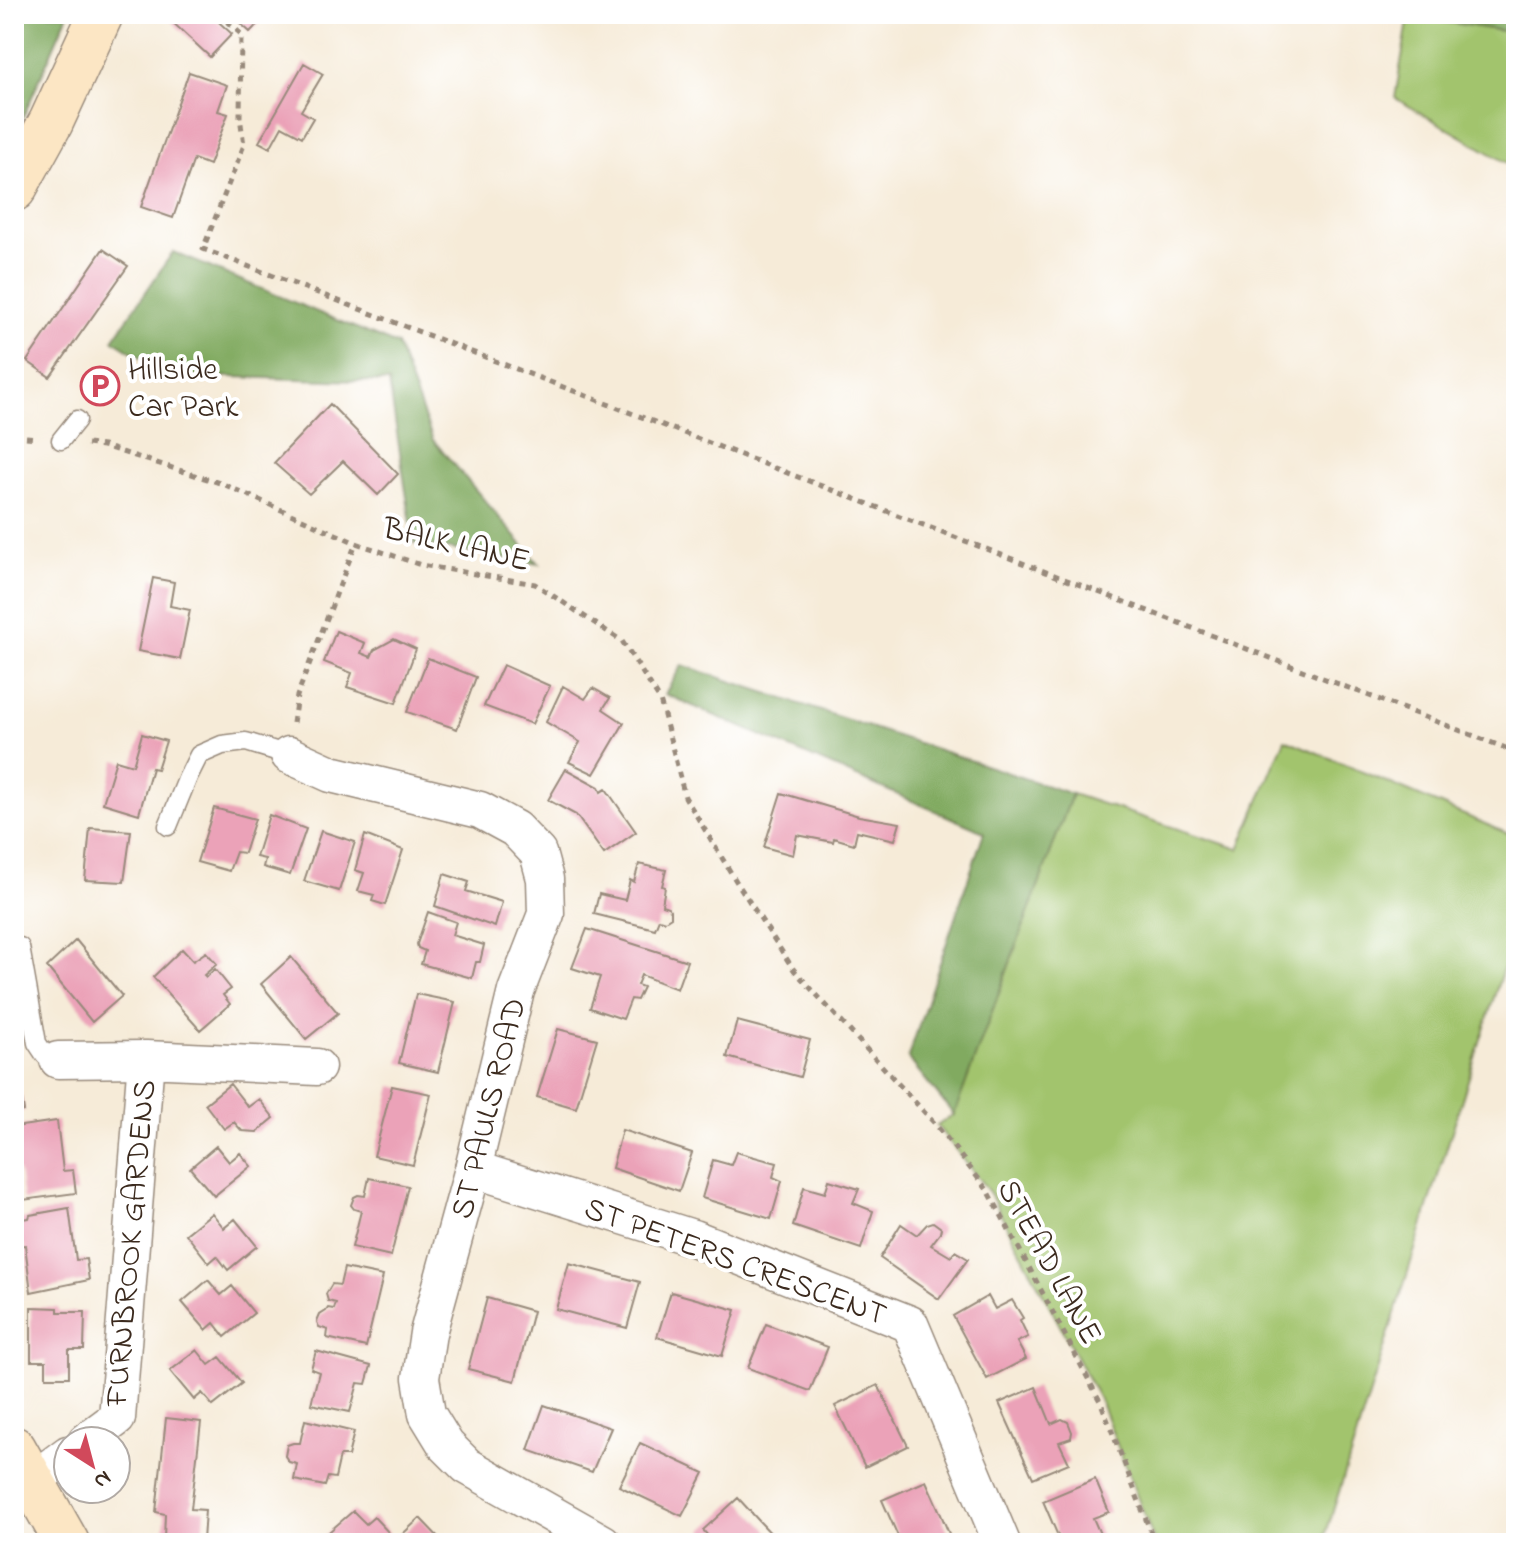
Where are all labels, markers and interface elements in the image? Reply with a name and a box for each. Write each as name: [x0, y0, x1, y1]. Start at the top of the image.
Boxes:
place label: Hillside Car Park: [128, 348, 240, 432]
parking icon: Hillside Car Park: [79, 365, 121, 407]
street label: BALK LANE: [377, 507, 534, 586]
street label: ST PAULS ROAD: [440, 993, 541, 1224]
street label: FURNBROOK GARDENS: [95, 1078, 170, 1410]
street label: STEAD LANE: [983, 1172, 1113, 1354]
street label: ST PETERS CRESCENT: [577, 1187, 893, 1340]
north arrow: [52, 1425, 132, 1505]
text: N: [87, 1461, 117, 1496]

